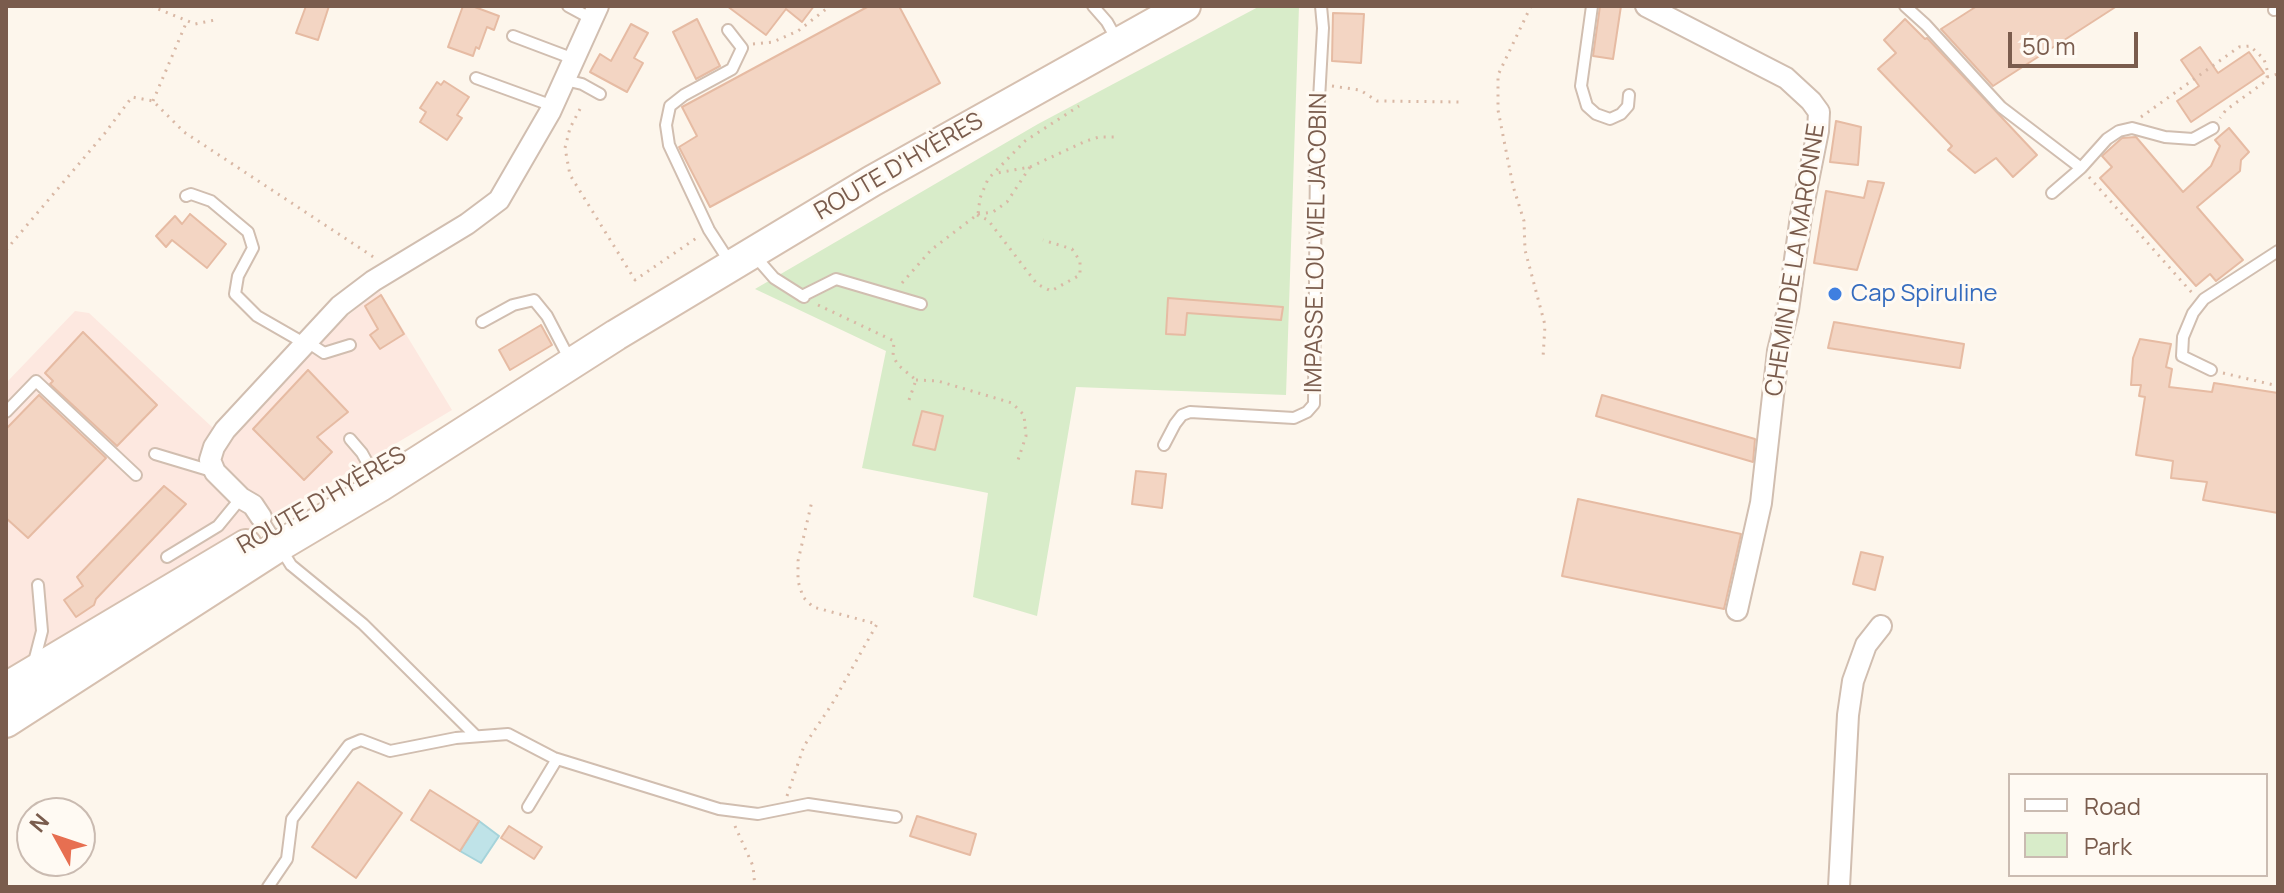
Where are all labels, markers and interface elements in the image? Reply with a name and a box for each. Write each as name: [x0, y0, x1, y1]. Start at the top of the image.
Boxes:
scale bar: [2012, 16, 2142, 66]
text: 50 m: [2022, 29, 2076, 62]
street label: IMPASSE LOU VIEL JACOBIN: [1300, 93, 1334, 393]
street label: ROUTE D'HYÈRES: [810, 107, 988, 227]
street label: CHEMIN DE LA MARONNE: [1760, 122, 1832, 398]
place label: Cap Spiruline: [1851, 280, 1997, 308]
marker: Cap Spiruline: [1826, 285, 1844, 303]
street label: ROUTE D'HYÈRES: [233, 441, 411, 561]
legend: [2008, 773, 2268, 877]
text: Road: [2084, 789, 2141, 822]
north arrow: [16, 797, 96, 877]
text: N: [23, 807, 56, 839]
text: Park: [2084, 829, 2132, 862]

